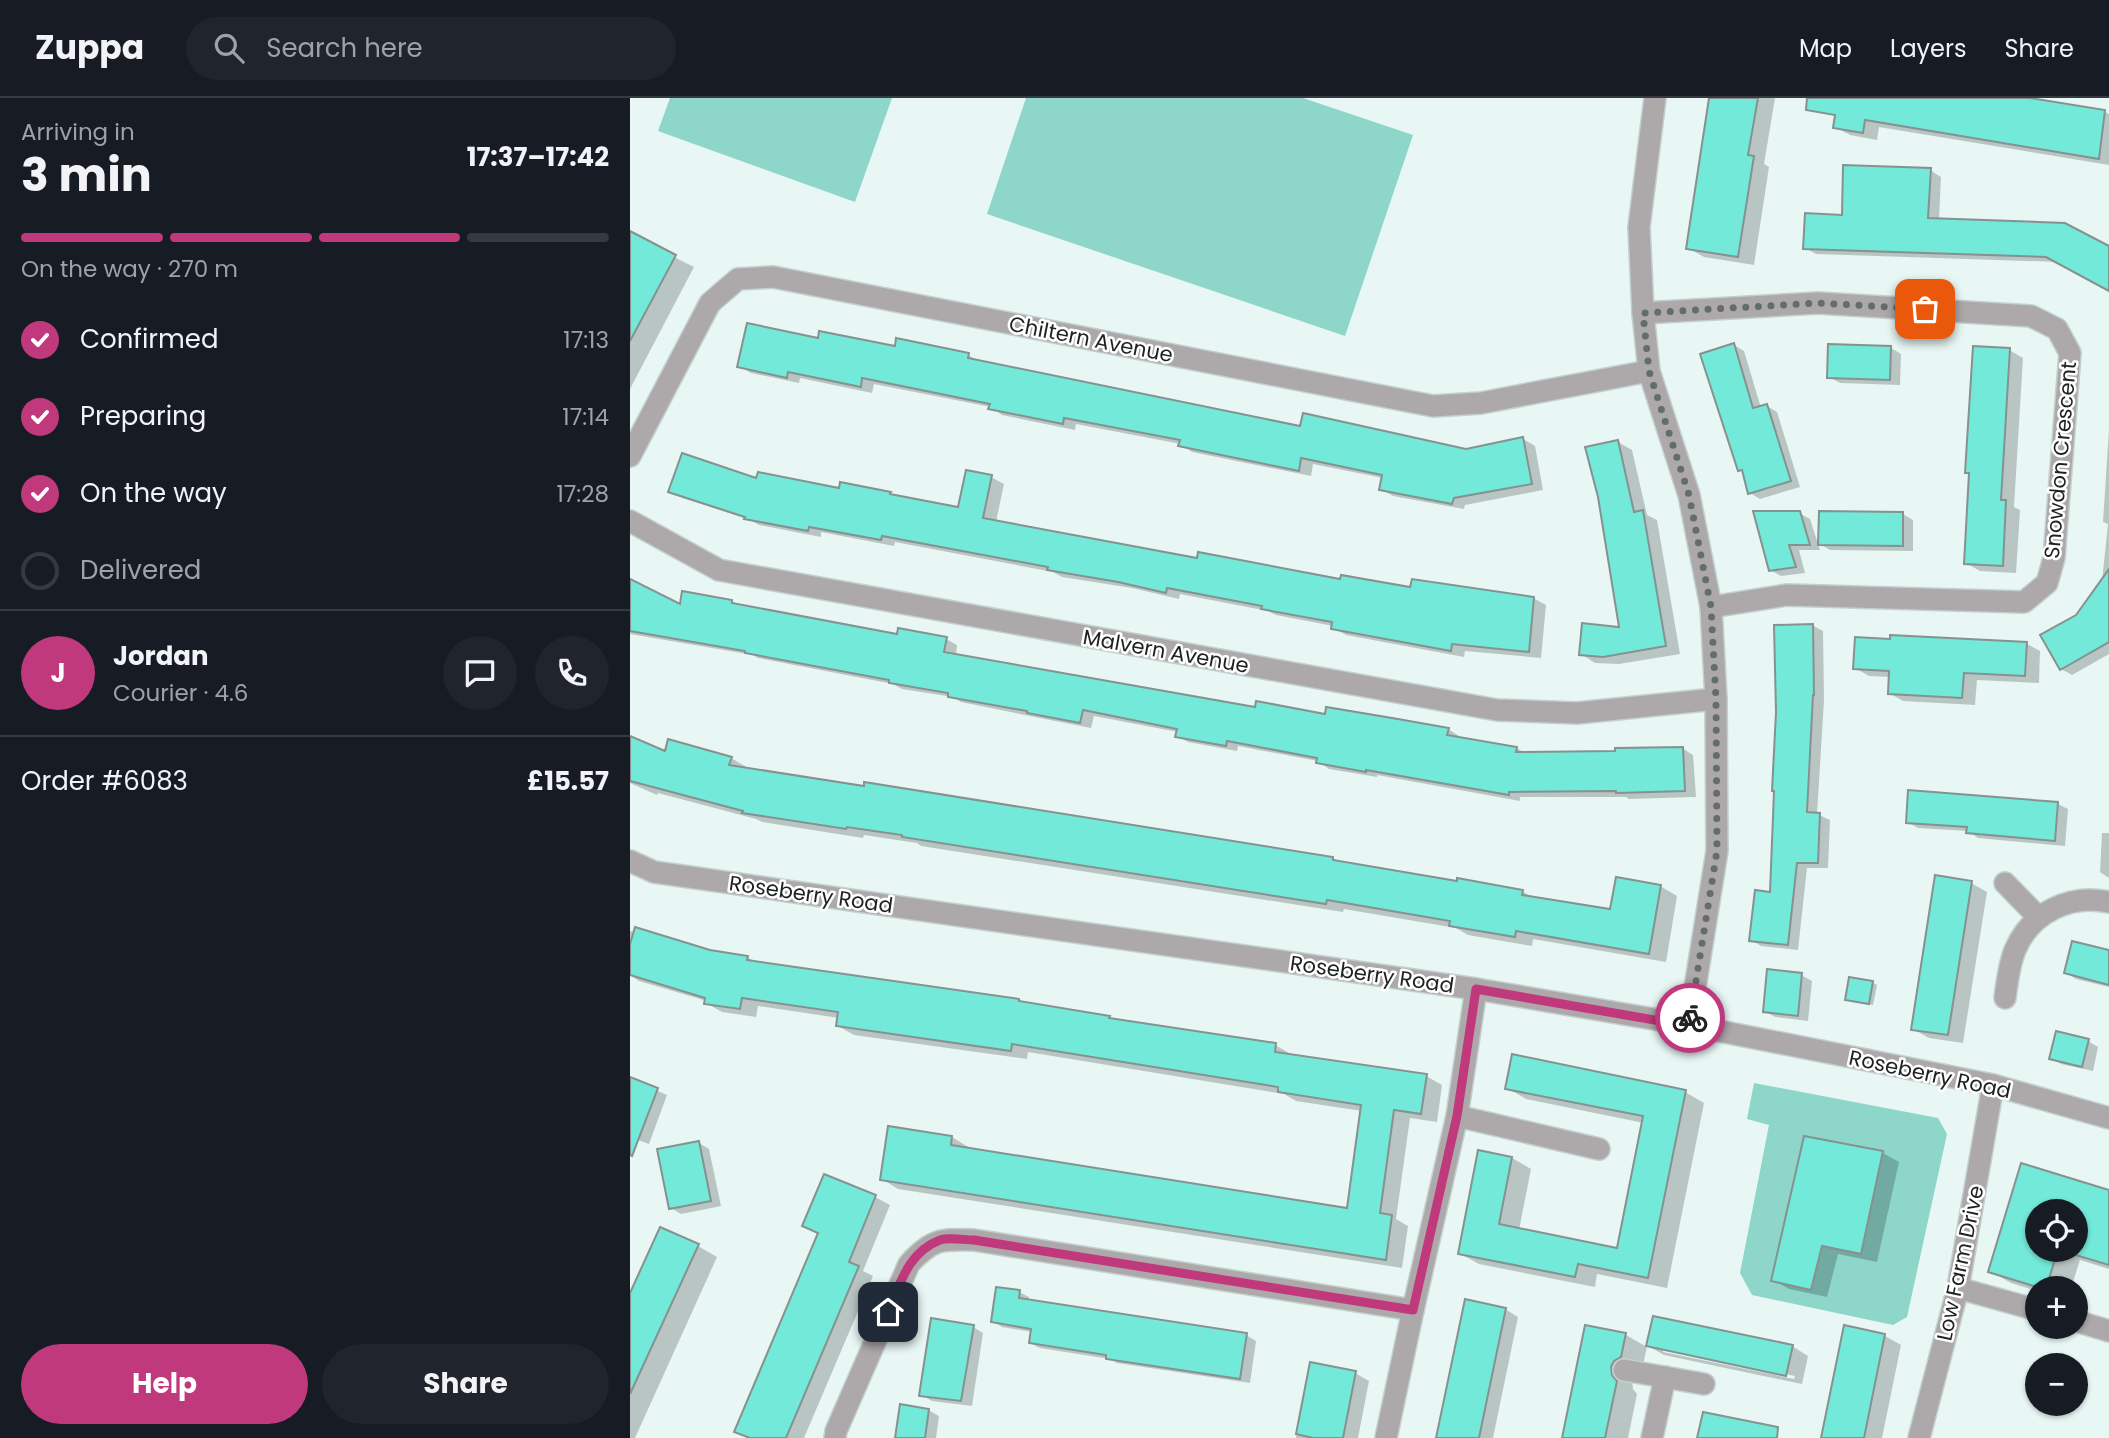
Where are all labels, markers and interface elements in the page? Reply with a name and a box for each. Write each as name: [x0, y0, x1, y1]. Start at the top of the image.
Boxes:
search box: [186, 17, 676, 80]
text: Zuppa: [35, 24, 144, 71]
icon: search: [210, 29, 248, 67]
text: Search here: [266, 30, 423, 66]
text: Map: [1799, 32, 1852, 65]
text: Layers: [1890, 32, 1966, 65]
text: Share: [2004, 32, 2074, 65]
text: Arriving in: [21, 116, 135, 148]
text: 17:37–17:42: [467, 139, 609, 175]
text: 3 min: [21, 143, 152, 207]
text: On the way · 270 m: [21, 253, 238, 285]
pin: [1895, 279, 1955, 339]
icon: bag: [1906, 290, 1944, 328]
street label: Chiltern Avenue: [1007, 309, 1175, 369]
icon: check: [21, 321, 59, 359]
text: Confirmed: [80, 321, 218, 357]
text: 17:13: [563, 324, 609, 356]
street label: Snowdon Crescent: [2037, 360, 2083, 560]
icon: check: [21, 398, 59, 436]
text: Preparing: [80, 398, 206, 434]
text: 17:14: [562, 401, 609, 433]
icon: check: [21, 475, 59, 513]
text: On the way: [80, 475, 227, 511]
text: 17:28: [556, 478, 609, 510]
text: Delivered: [80, 552, 201, 588]
street label: Malvern Avenue: [1081, 622, 1251, 680]
button: chat: [443, 636, 517, 710]
button: phone: [535, 636, 609, 710]
text: Jordan: [113, 638, 209, 674]
text: J: [50, 655, 66, 691]
text: Courier · 4.6: [113, 677, 248, 709]
text: Order #6083: [21, 763, 188, 799]
text: £15.57: [527, 763, 609, 799]
street label: Roseberry Road: [727, 868, 895, 920]
street label: Roseberry Road: [1288, 948, 1456, 1000]
courier: [1655, 983, 1725, 1053]
icon: bike: [1671, 999, 1709, 1037]
street label: Roseberry Road: [1846, 1043, 2014, 1105]
street label: Low Farm Drive: [1929, 1183, 1991, 1343]
map controls: [2025, 1199, 2088, 1416]
button: locate: [2025, 1199, 2088, 1262]
button: +: [2025, 1276, 2088, 1339]
pin: [858, 1282, 918, 1342]
icon: home: [869, 1293, 907, 1331]
button: Help: [21, 1344, 308, 1424]
button: Share: [322, 1344, 609, 1424]
button: −: [2025, 1353, 2088, 1416]

